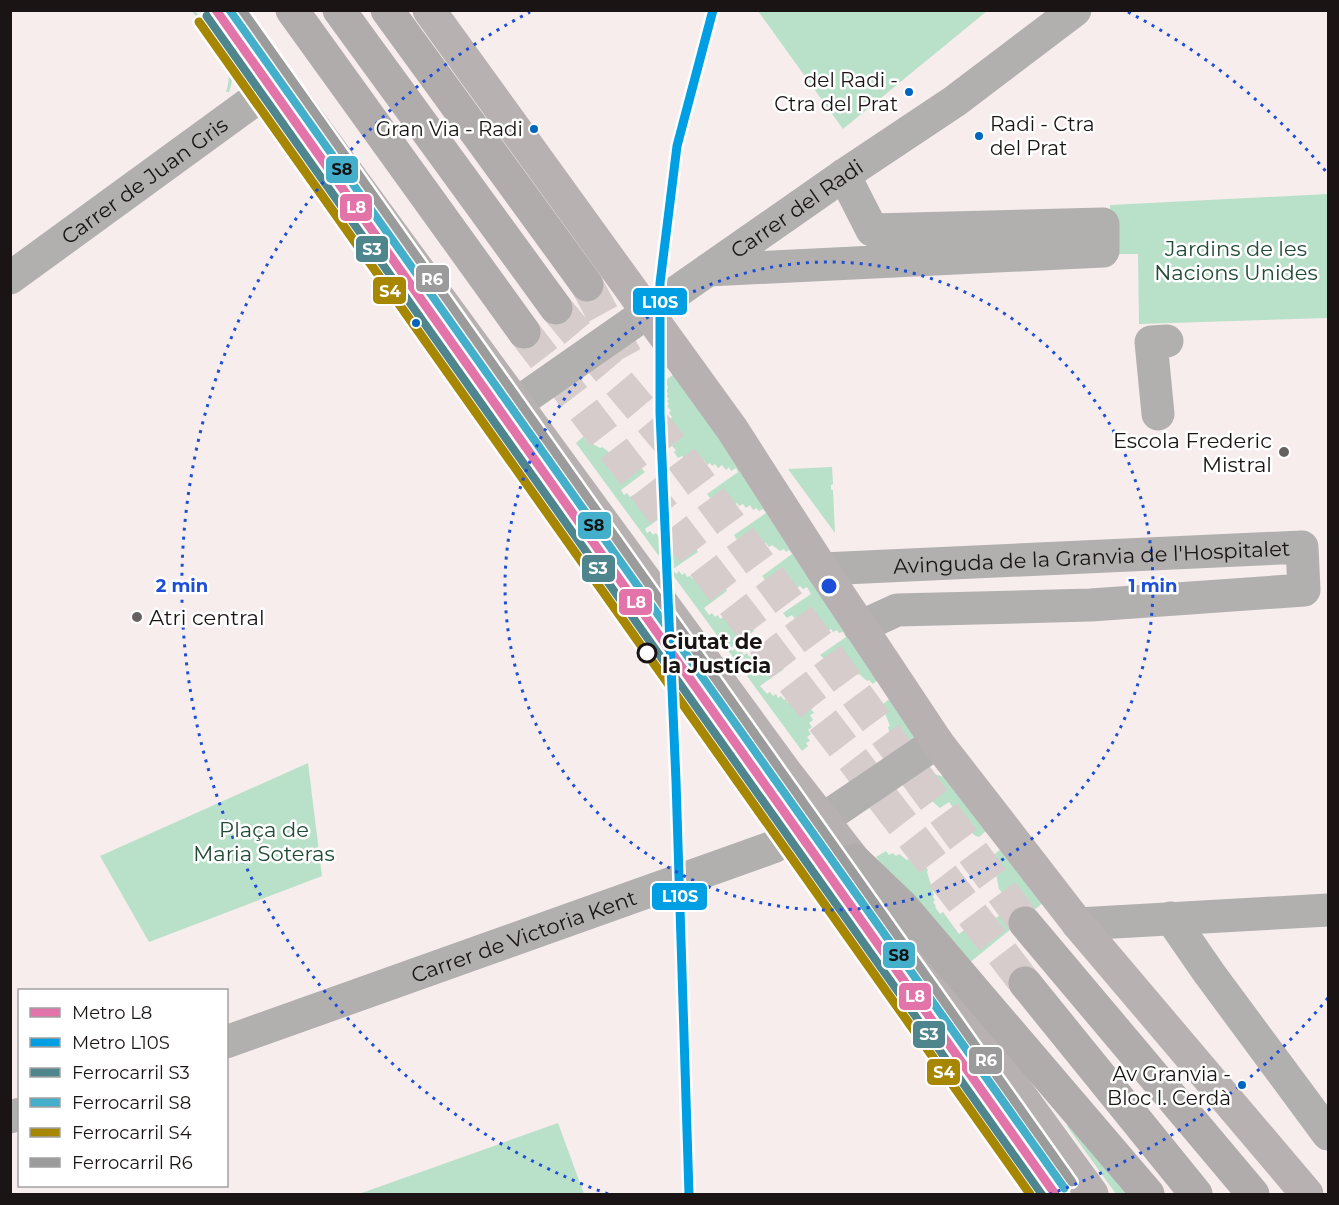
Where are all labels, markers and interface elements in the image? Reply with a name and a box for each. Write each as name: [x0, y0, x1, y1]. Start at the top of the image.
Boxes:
place label: del Radi - Ctra del Prat: [774, 68, 898, 116]
marker: del Radi - Ctra del Prat: [903, 86, 915, 98]
street label: Carrer de Juan Gris: [56, 111, 232, 249]
place label: Radi - Ctra del Prat: [990, 112, 1095, 160]
place label: Gran Via - Radi: [376, 117, 523, 141]
marker: Gran Via - Radi: [528, 123, 540, 135]
marker: Radi - Ctra del Prat: [973, 130, 985, 142]
street label: Carrer del Radi: [725, 154, 867, 263]
line badge: S8: [325, 155, 359, 184]
text: S8: [332, 160, 352, 179]
line badge: L8: [339, 193, 373, 222]
text: L8: [346, 198, 366, 217]
line badge: S3: [355, 235, 389, 263]
park label: Jardins de les Nacions Unides: [1154, 236, 1318, 285]
text: S3: [362, 240, 382, 259]
line badge: R6: [415, 264, 450, 293]
text: R6: [421, 270, 443, 289]
line badge: S4: [372, 276, 407, 305]
text: S4: [379, 282, 401, 301]
line badge: L10S: [632, 287, 688, 316]
text: L10S: [642, 293, 678, 312]
unlabelled marker: [410, 317, 422, 329]
place label: Escola Frederic Mistral: [1113, 428, 1272, 477]
marker: Escola Frederic Mistral: [1277, 445, 1291, 459]
line badge: S8: [577, 511, 612, 540]
text: S8: [584, 516, 604, 535]
street label: Avinguda de la Granvia de l'Hospitalet: [893, 535, 1291, 578]
line badge: S3: [581, 554, 616, 583]
text: S3: [588, 559, 608, 578]
text: 2 min: [156, 575, 208, 597]
text: 1 min: [1129, 575, 1177, 597]
centre of rings: [819, 576, 839, 596]
line badge: L8: [618, 588, 653, 616]
text: L8: [626, 593, 646, 612]
place label: Atri central: [149, 605, 265, 630]
marker: Atri central: [130, 610, 144, 624]
place label: Ciutat de la Justícia: [662, 629, 771, 678]
marker: Ciutat de la Justícia: [637, 643, 657, 663]
park label: Plaça de Maria Soteras: [193, 817, 335, 866]
line badge: L10S: [651, 882, 708, 911]
street label: Carrer de Victoria Kent: [408, 884, 640, 988]
text: L10S: [662, 887, 698, 906]
line badge: S8: [882, 941, 916, 969]
text: S8: [889, 946, 909, 965]
line badge: L8: [898, 982, 932, 1011]
text: L8: [905, 987, 925, 1006]
legend: [18, 989, 228, 1187]
text: Metro L8: [72, 1002, 152, 1024]
line badge: S3: [912, 1020, 946, 1049]
text: S3: [919, 1025, 939, 1044]
text: Metro L10S: [72, 1032, 170, 1054]
line badge: R6: [968, 1046, 1003, 1075]
text: R6: [975, 1051, 997, 1070]
line badge: S4: [926, 1058, 961, 1086]
text: Ferrocarril S3: [72, 1062, 190, 1084]
place label: Av Granvia - Bloc I. Cerdà: [1107, 1062, 1231, 1110]
text: S4: [933, 1063, 955, 1082]
marker: Av Granvia - Bloc I. Cerdà: [1236, 1079, 1248, 1091]
text: Ferrocarril S8: [72, 1092, 191, 1114]
text: Ferrocarril S4: [72, 1122, 192, 1144]
text: Ferrocarril R6: [72, 1152, 193, 1174]

